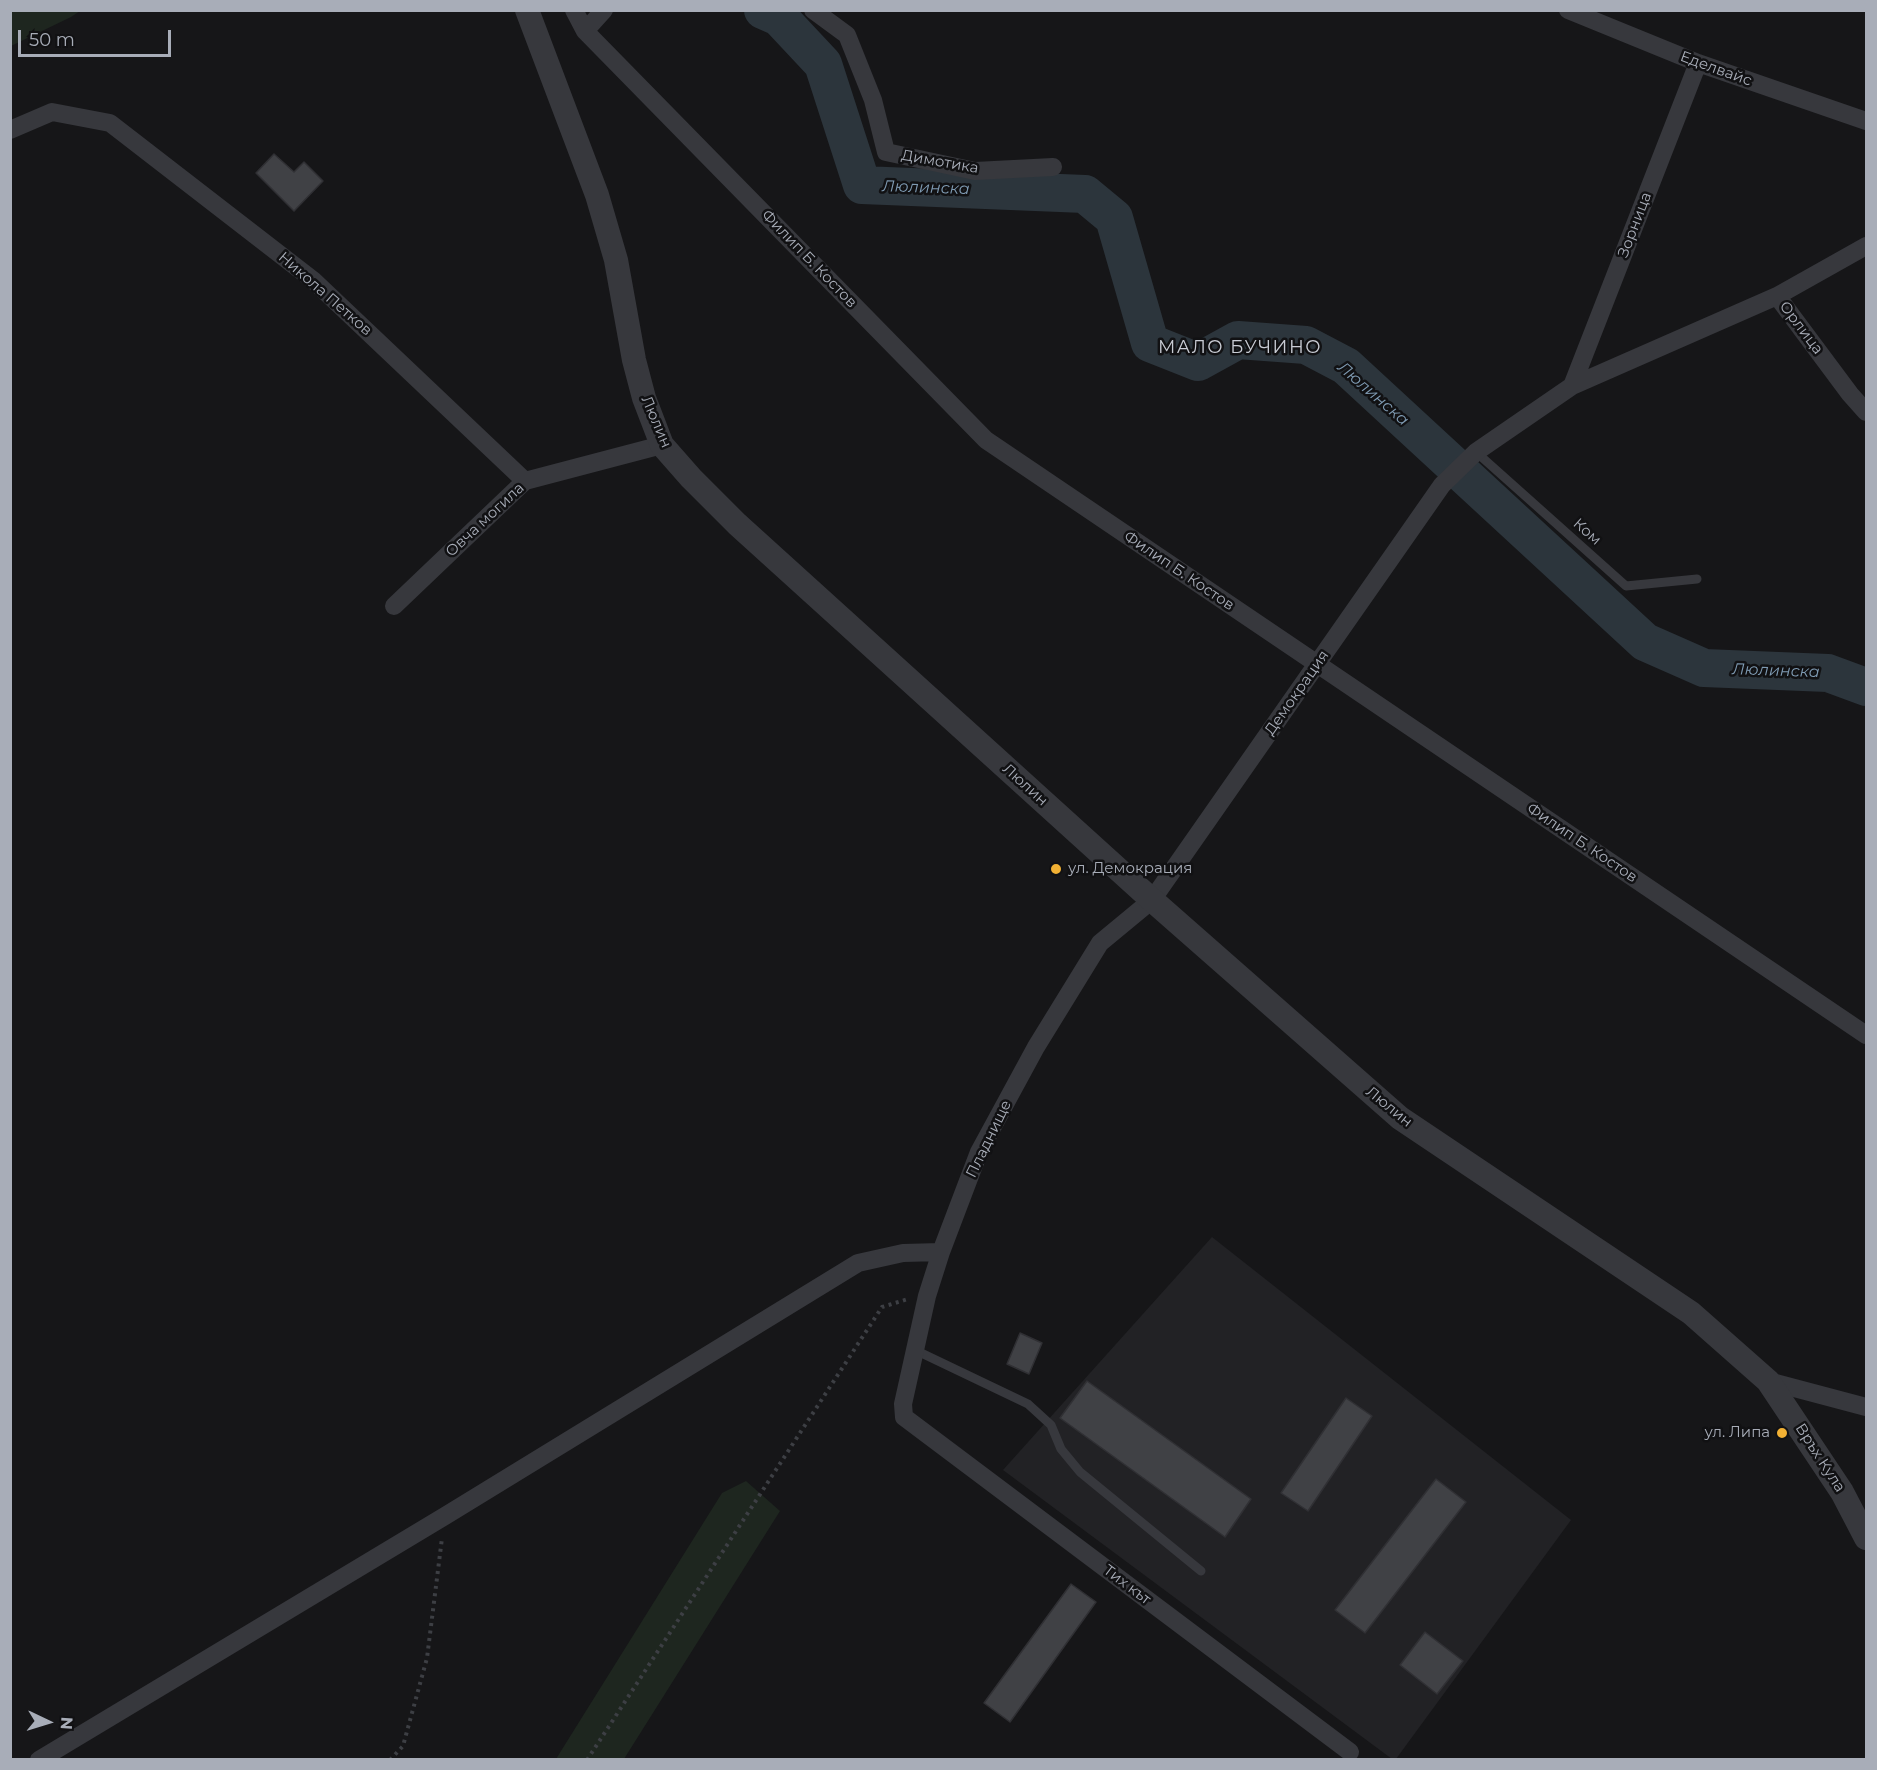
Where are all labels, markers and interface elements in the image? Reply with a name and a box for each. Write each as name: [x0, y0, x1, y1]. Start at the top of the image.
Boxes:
scale bar: [21, 18, 174, 56]
text: 50 m: [29, 29, 75, 51]
street label: Еделвайс: [1678, 48, 1754, 90]
street label: Димотика: [900, 146, 980, 178]
water label: Люлинска: [882, 177, 970, 199]
street label: Зорница: [1614, 190, 1656, 260]
street label: Филип Б. Костов: [758, 206, 860, 312]
street label: Никола Петков: [274, 248, 376, 340]
street label: Орлица: [1775, 298, 1827, 358]
district label: МАЛО БУЧИНО: [1158, 337, 1322, 359]
water label: Люлинска: [1334, 358, 1412, 430]
street label: Люлин: [637, 393, 675, 451]
street label: Овча могила: [442, 479, 528, 561]
street label: Ком: [1569, 515, 1605, 549]
street label: Филип Б. Костов: [1120, 527, 1238, 615]
street label: Демокрация: [1261, 647, 1333, 739]
water label: Люлинска: [1732, 660, 1820, 682]
street label: Люлин: [999, 760, 1051, 810]
street label: Филип Б. Костов: [1523, 799, 1641, 887]
place label: ул. Демокрация: [1068, 860, 1192, 878]
marker: ул. Демокрация: [1049, 862, 1063, 876]
street label: Люлин: [1362, 1083, 1416, 1131]
street label: Пладнище: [962, 1097, 1016, 1181]
street label: Връх Кула: [1791, 1420, 1849, 1496]
place label: ул. Липа: [1704, 1424, 1770, 1442]
marker: ул. Липа: [1775, 1426, 1789, 1440]
street label: Тих кът: [1100, 1561, 1154, 1609]
north arrow: [18, 1692, 78, 1752]
text: N: [57, 1716, 76, 1730]

